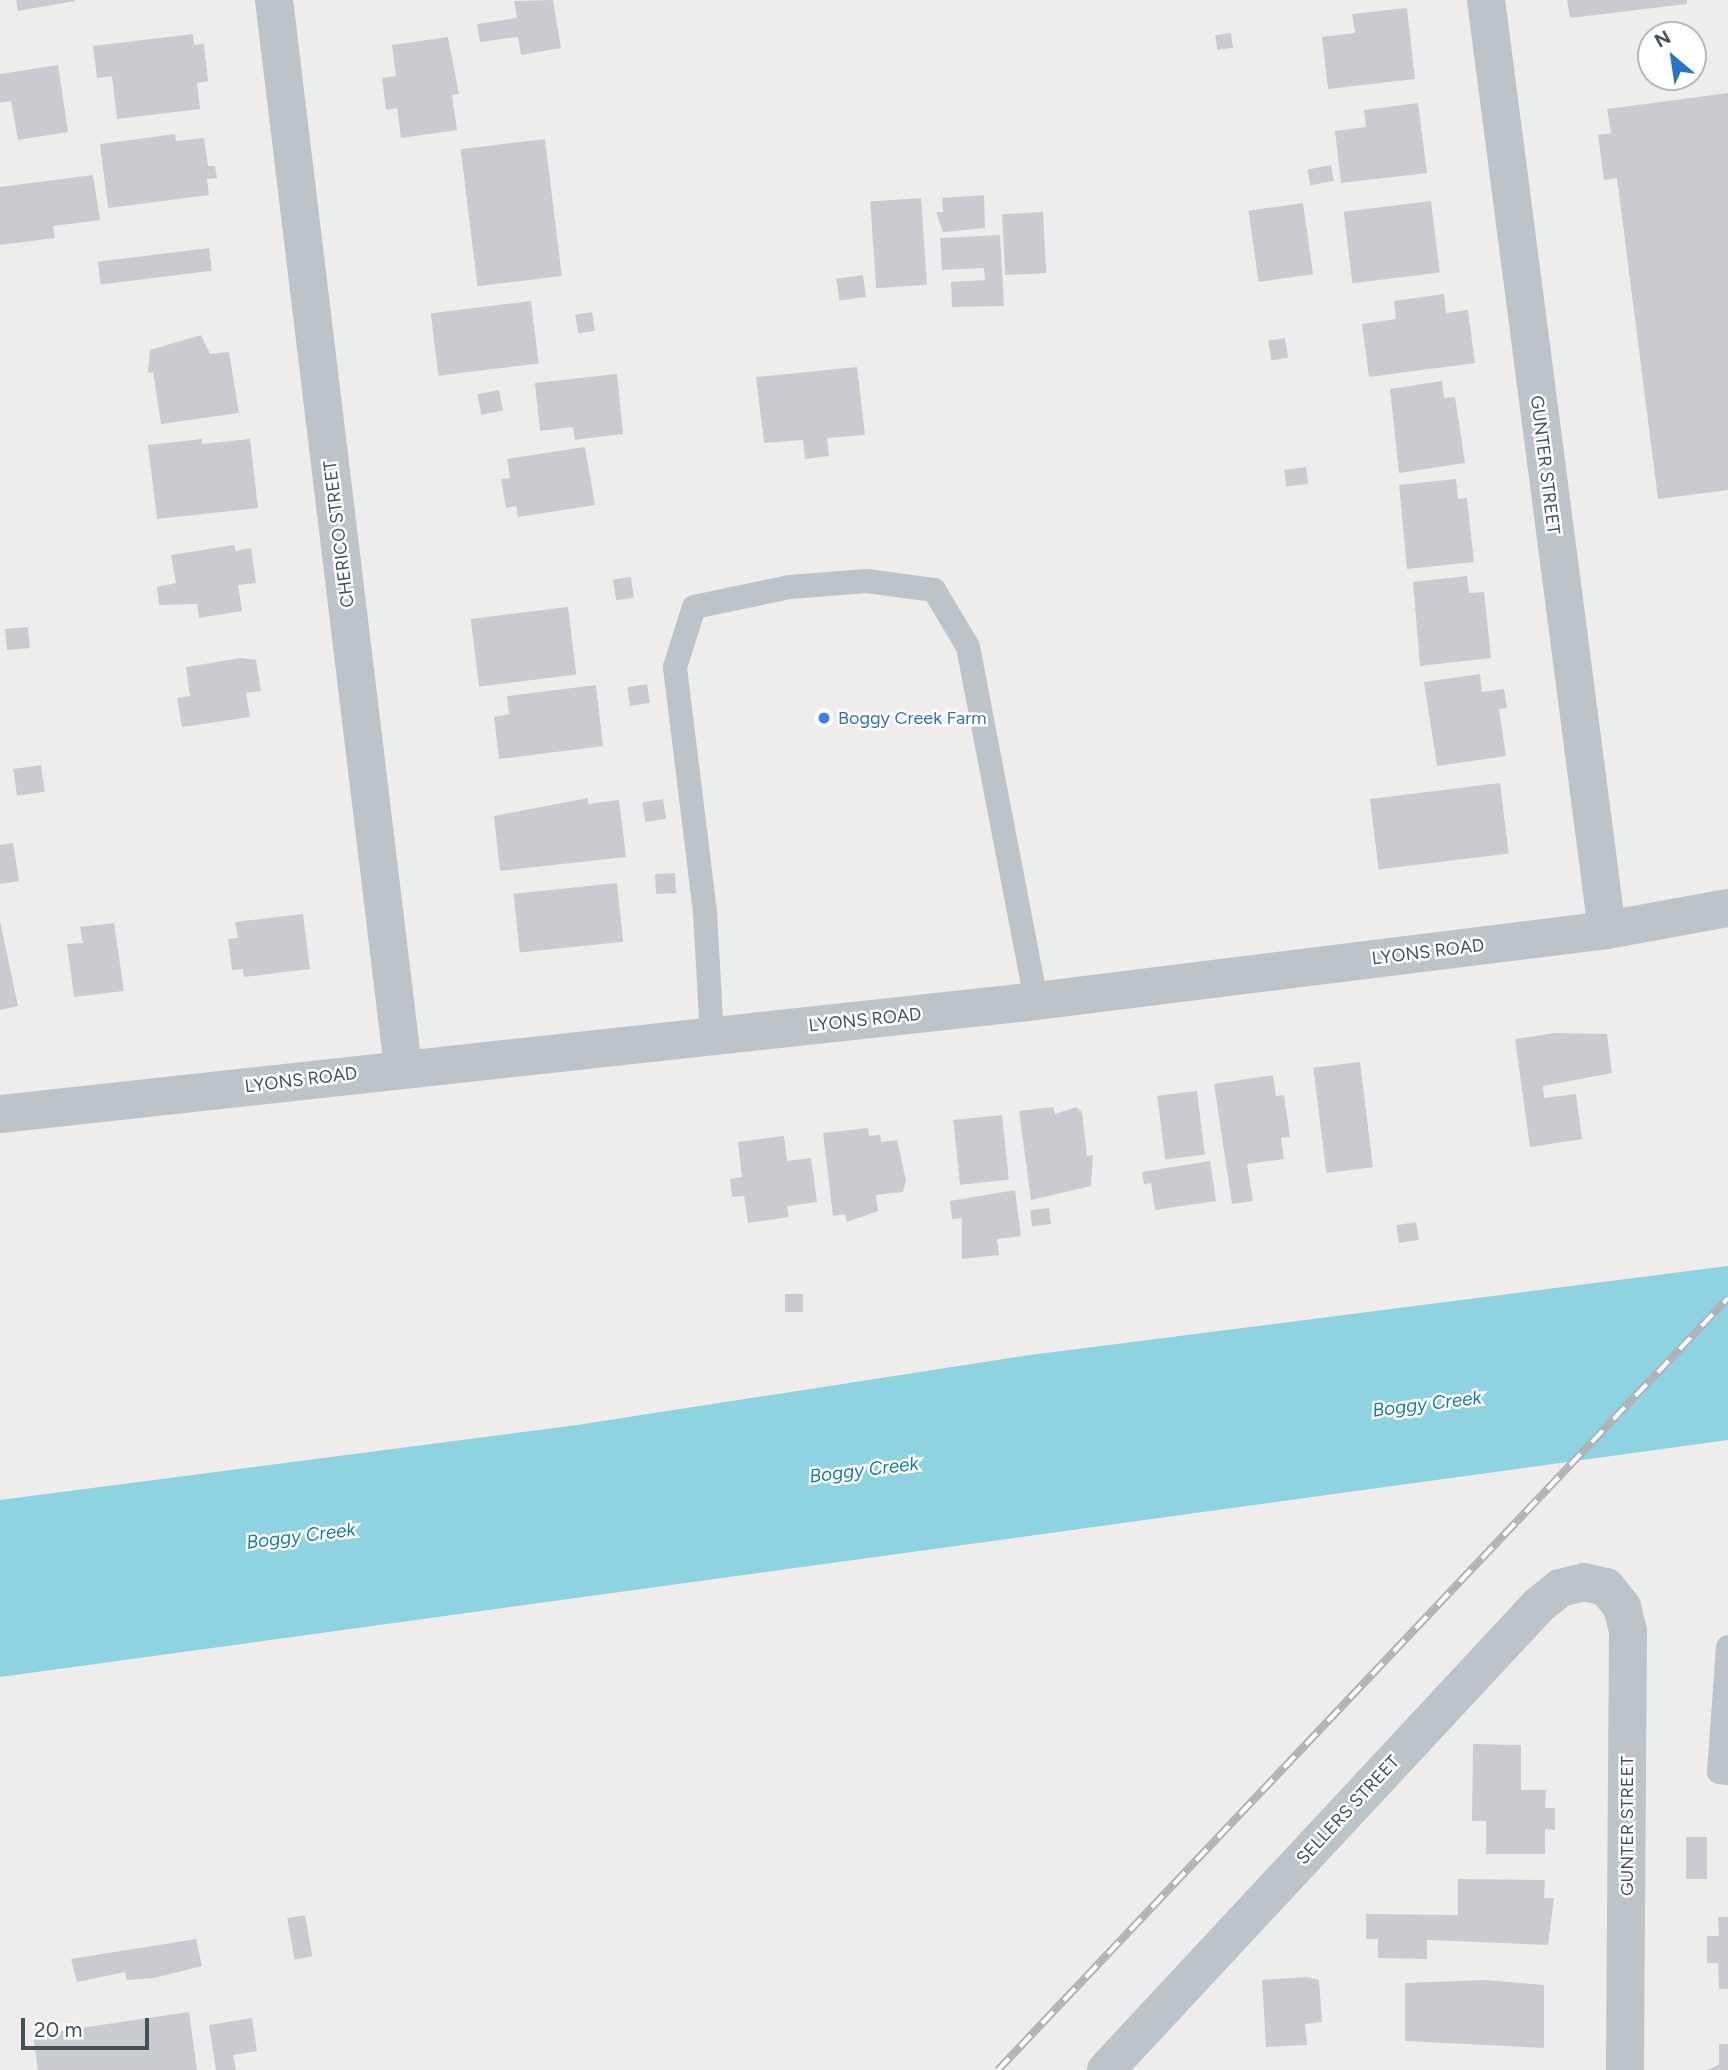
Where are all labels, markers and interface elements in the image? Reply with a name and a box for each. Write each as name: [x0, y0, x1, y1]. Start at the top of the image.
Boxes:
north arrow: [1637, 21, 1707, 91]
text: N: [1651, 25, 1675, 53]
street label: GUNTER STREET: [1526, 394, 1564, 536]
street label: CHERICO STREET: [319, 459, 359, 609]
place label: Boggy Creek Farm: [838, 707, 987, 729]
marker: Boggy Creek Farm: [816, 710, 832, 726]
street label: LYONS ROAD: [1371, 934, 1485, 970]
street label: LYONS ROAD: [808, 1003, 922, 1037]
street label: LYONS ROAD: [244, 1062, 358, 1098]
water label: Boggy Creek: [1371, 1386, 1483, 1422]
water label: Boggy Creek: [808, 1452, 920, 1488]
water label: Boggy Creek: [245, 1518, 357, 1554]
street label: SELLERS STREET: [1292, 1751, 1404, 1869]
street label: GUNTER STREET: [1616, 1756, 1638, 1896]
scale bar: [24, 2004, 152, 2048]
text: 20 m: [34, 2017, 82, 2042]

